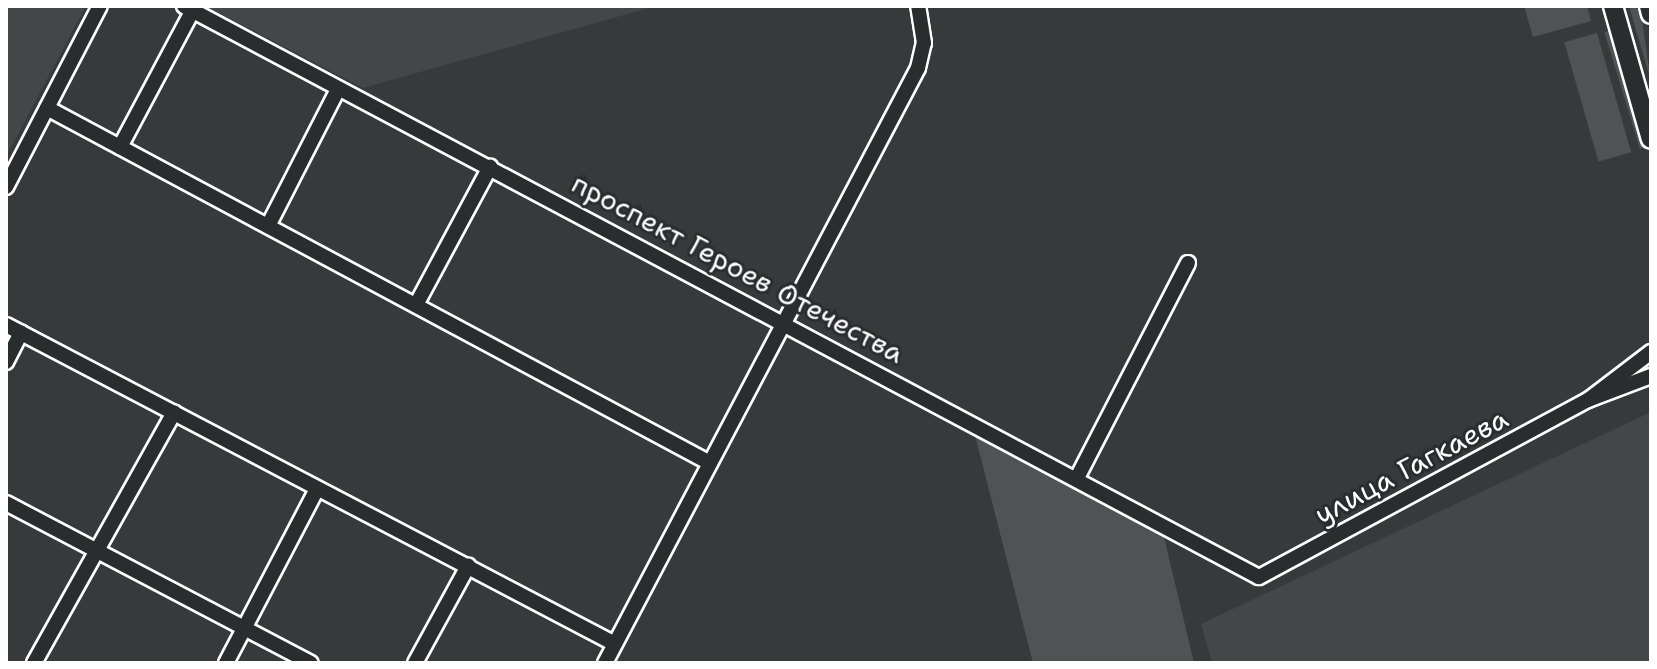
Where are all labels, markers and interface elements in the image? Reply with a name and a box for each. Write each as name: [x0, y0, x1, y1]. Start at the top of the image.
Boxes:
street label: проспект Героев Отечества: [566, 166, 910, 370]
street label: улица Гагкаева: [1309, 401, 1513, 531]

